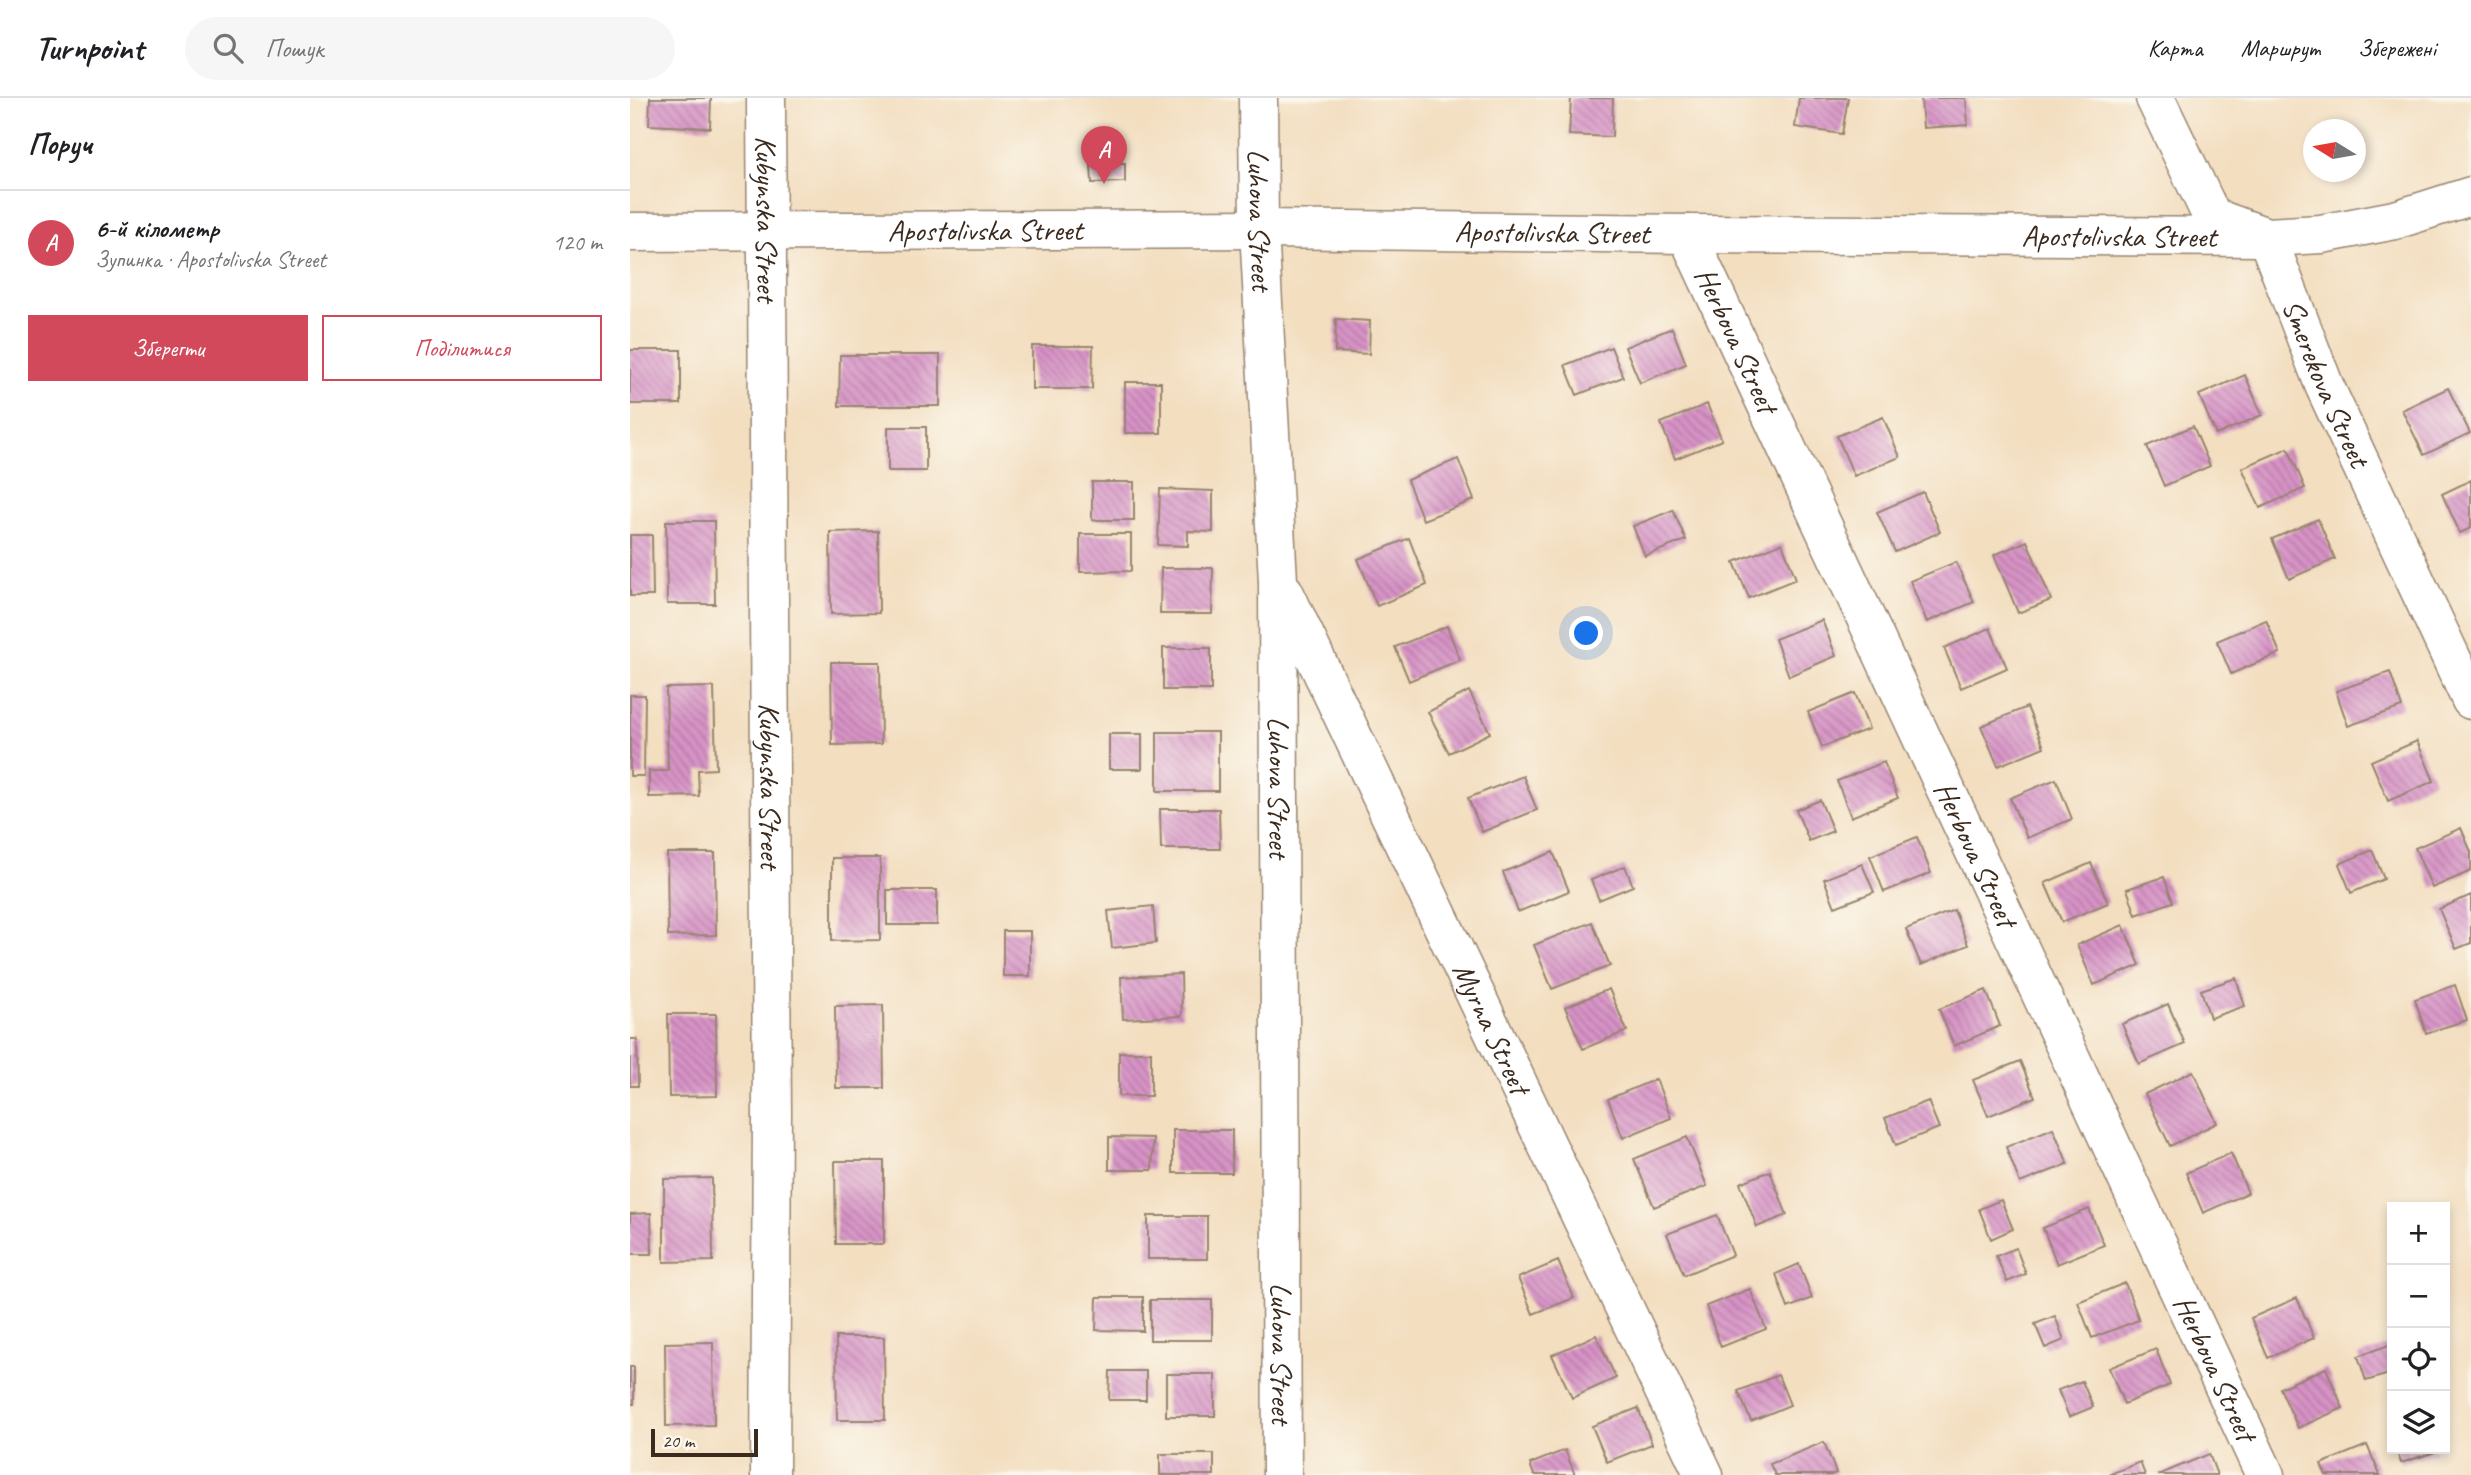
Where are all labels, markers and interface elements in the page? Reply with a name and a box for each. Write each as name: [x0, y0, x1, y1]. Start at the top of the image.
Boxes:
search box: [185, 17, 675, 80]
text: Turnpoint: [35, 27, 143, 69]
icon: search: [209, 29, 247, 67]
text: Пошук: [265, 32, 323, 65]
text: Карта: [2148, 33, 2203, 63]
text: Маршрут: [2241, 33, 2320, 63]
text: Збережені: [2358, 33, 2436, 63]
north arrow: [2303, 119, 2366, 182]
text: Поруч: [28, 125, 92, 163]
pin: A: [1081, 126, 1127, 184]
street label: Kubynska Street: [747, 136, 786, 305]
street label: Luhova Street: [1239, 149, 1281, 295]
street label: Apostolivska Street: [888, 211, 1086, 250]
text: 6-й кілометр: [95, 212, 219, 245]
street label: Apostolivska Street: [1454, 212, 1653, 253]
street label: Apostolivska Street: [2021, 217, 2220, 256]
text: A: [45, 228, 57, 257]
text: 120 m: [553, 228, 602, 257]
text: Зупинка · Apostolivska Street: [95, 245, 326, 274]
street label: Herbova Street: [1686, 261, 1788, 422]
street label: Smerekova Street: [2274, 294, 2380, 476]
button: Зберегти: [28, 315, 308, 381]
button: Поділитися: [322, 315, 602, 381]
your location: [1569, 616, 1603, 650]
street label: Kubynska Street: [751, 703, 790, 872]
street label: Luhova Street: [1260, 717, 1298, 861]
street label: Herbova Street: [1926, 775, 2028, 936]
street label: Myrna Street: [1444, 956, 1541, 1104]
map controls: [2387, 1202, 2450, 1454]
button: +: [2387, 1202, 2450, 1265]
button: −: [2387, 1265, 2450, 1328]
street label: Luhova Street: [1262, 1283, 1301, 1427]
street label: Herbova Street: [2165, 1289, 2267, 1450]
button: locate: [2387, 1328, 2450, 1391]
button: layers: [2387, 1391, 2450, 1454]
scale bar: [651, 1426, 758, 1458]
text: 20 m: [662, 1429, 694, 1453]

